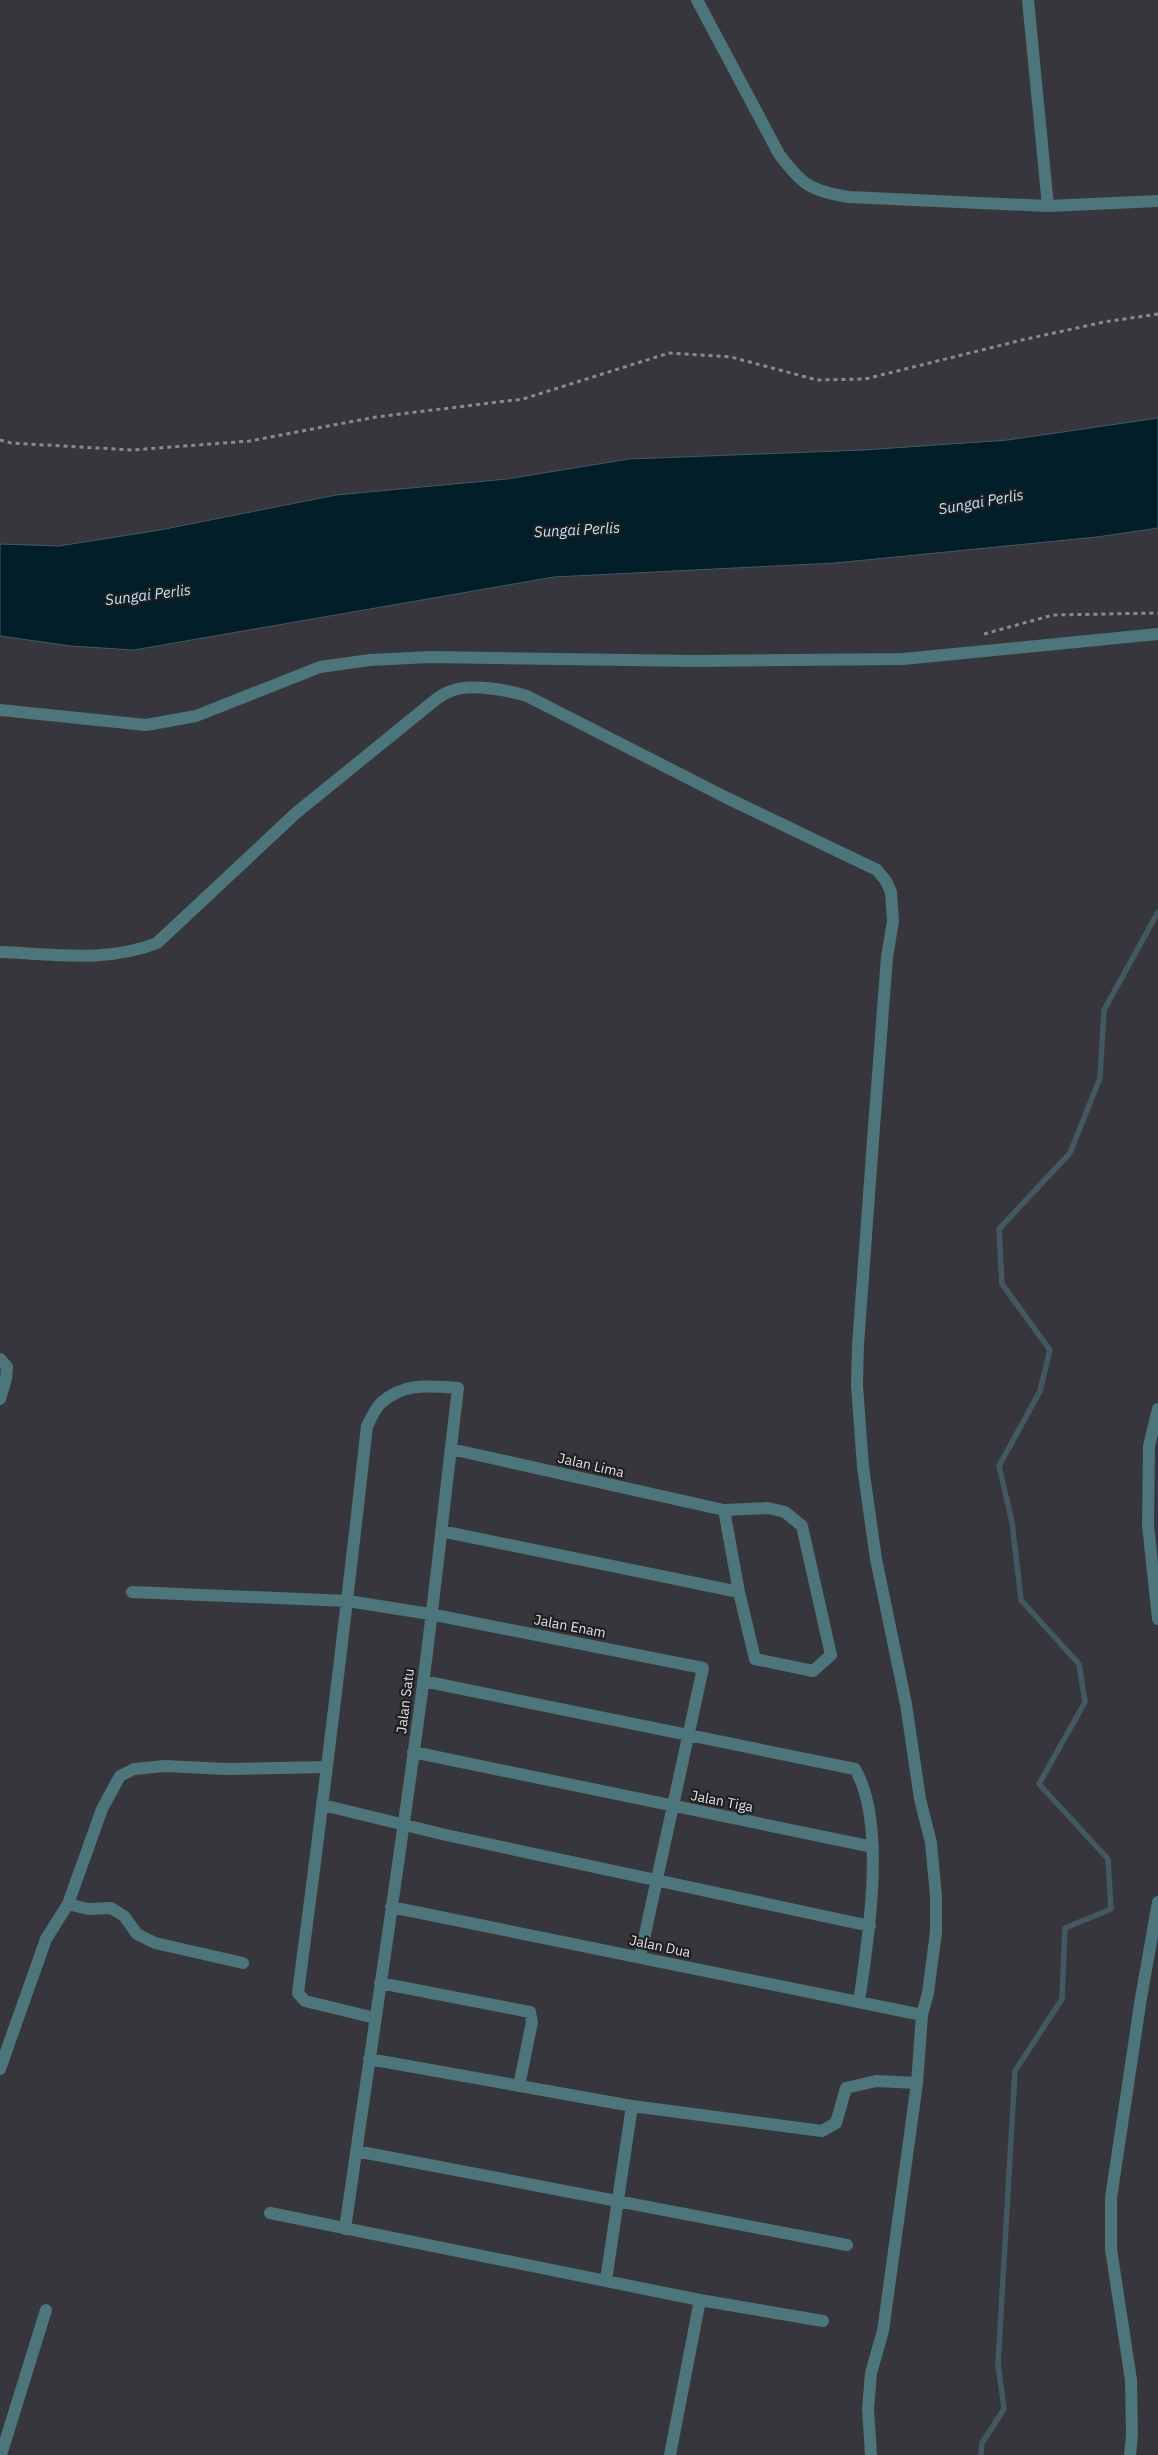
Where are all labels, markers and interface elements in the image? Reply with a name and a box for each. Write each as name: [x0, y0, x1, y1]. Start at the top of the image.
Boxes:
water label: Sungai Perlis: [937, 485, 1025, 518]
water label: Sungai Perlis: [533, 518, 620, 541]
water label: Sungai Perlis: [104, 580, 192, 609]
street label: Jalan Lima: [556, 1449, 626, 1481]
street label: Jalan Enam: [532, 1610, 608, 1642]
street label: Jalan Satu: [392, 1667, 418, 1735]
street label: Jalan Tiga: [689, 1786, 755, 1816]
street label: Jalan Dua: [628, 1931, 693, 1961]

